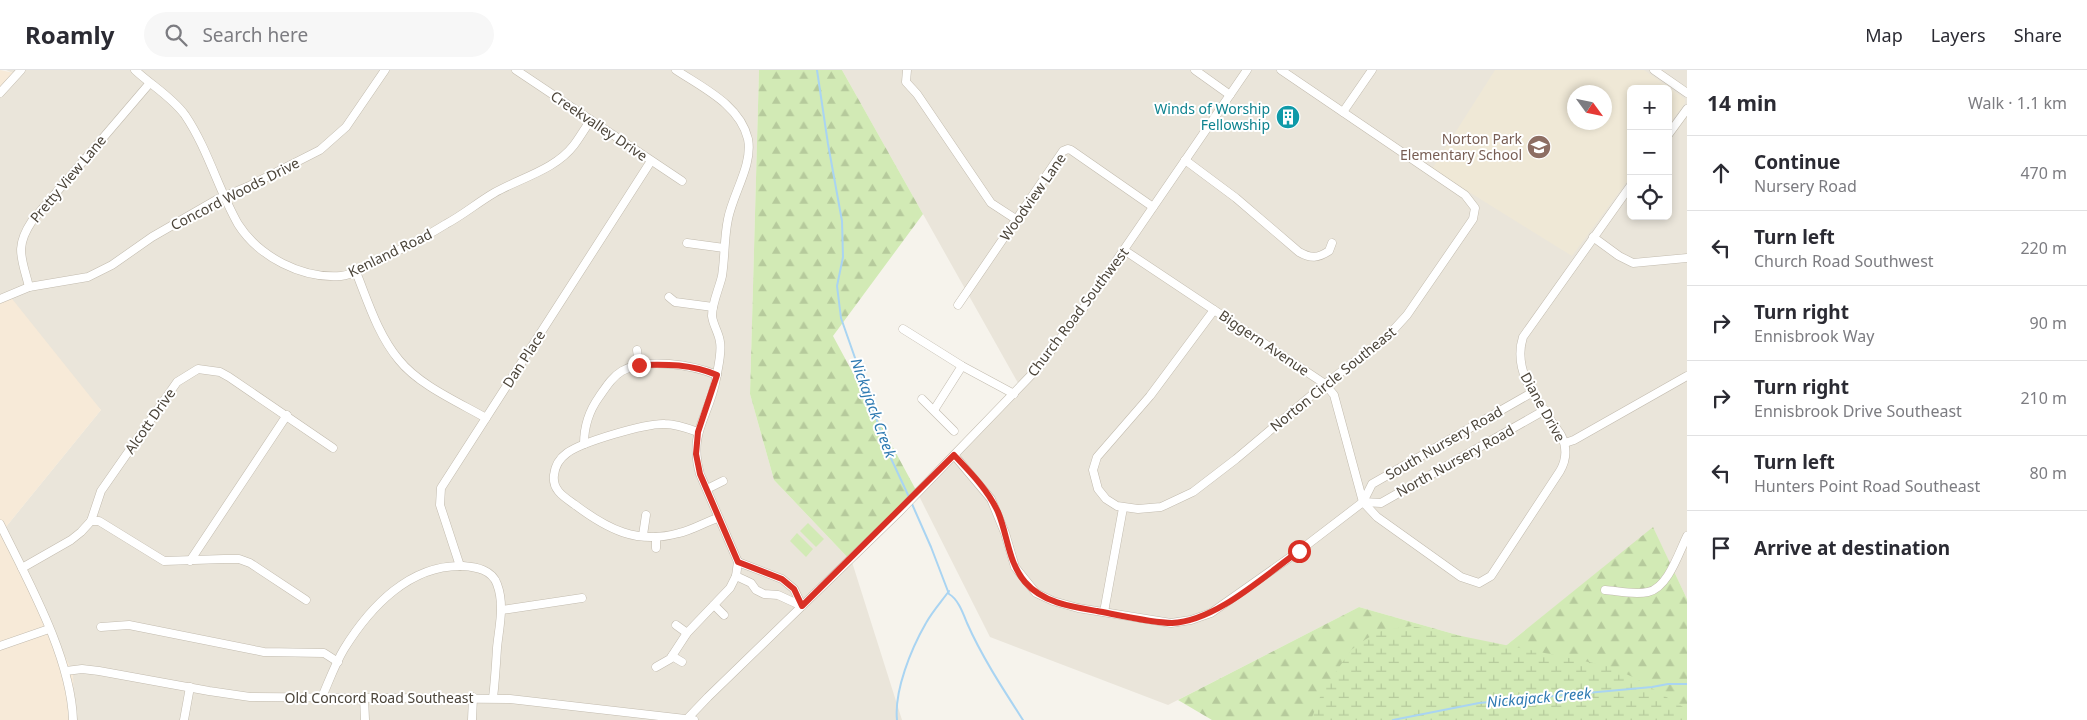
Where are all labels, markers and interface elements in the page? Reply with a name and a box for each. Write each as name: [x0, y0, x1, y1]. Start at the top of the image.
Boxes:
search box: [144, 12, 494, 57]
text: Roamly: [25, 18, 114, 51]
icon: search: [162, 21, 190, 49]
text: Search here: [202, 22, 308, 48]
text: Map: [1865, 23, 1903, 47]
text: Layers: [1931, 23, 1986, 47]
text: Share: [2014, 23, 2062, 47]
north arrow: [1567, 85, 1612, 130]
map controls: [1627, 85, 1672, 220]
button: +: [1627, 85, 1672, 130]
street label: Creekvalley Drive: [547, 86, 651, 165]
text: 14 min: [1707, 89, 1777, 117]
text: Walk · 1.1 km: [1968, 92, 2067, 114]
place label: Winds of Worship Fellowship: [1154, 99, 1270, 134]
building icon: Winds of Worship Fellowship: [1275, 104, 1301, 130]
place label: Norton Park Elementary School: [1400, 129, 1523, 164]
button: −: [1627, 130, 1672, 175]
street label: Pretty View Lane: [25, 131, 110, 226]
school or university icon: Norton Park Elementary School: [1526, 134, 1552, 160]
street label: Woodview Lane: [995, 149, 1070, 244]
text: Continue: [1754, 149, 1840, 175]
street label: Concord Woods Drive: [167, 153, 303, 234]
icon: ahead: [1707, 159, 1735, 187]
text: 470 m: [2020, 162, 2067, 184]
button: locate: [1627, 175, 1672, 220]
text: Nursery Road: [1754, 175, 1857, 197]
street label: Kenland Road: [345, 224, 435, 281]
text: Turn left: [1754, 224, 1835, 250]
icon: left: [1707, 234, 1735, 262]
text: 220 m: [2020, 237, 2067, 259]
street label: Church Road Southwest: [1023, 243, 1132, 380]
text: Church Road Southwest: [1754, 250, 1934, 272]
text: Turn right: [1754, 299, 1849, 325]
street label: Biggern Avenue: [1215, 305, 1313, 380]
icon: right: [1707, 309, 1735, 337]
text: 90 m: [2030, 312, 2067, 334]
street label: Norton Circle Southeast: [1266, 322, 1399, 435]
text: Ennisbrook Way: [1754, 325, 1874, 347]
street label: Dan Place: [498, 326, 549, 391]
route end: [628, 354, 651, 377]
water label: Nickajack Creek: [847, 355, 901, 461]
street label: Diane Drive: [1517, 369, 1570, 445]
text: Turn right: [1754, 374, 1849, 400]
street label: Alcott Drive: [120, 384, 179, 457]
icon: right: [1707, 384, 1735, 412]
text: 210 m: [2020, 387, 2067, 409]
text: Ennisbrook Drive Southeast: [1754, 400, 1962, 422]
street label: South Nursery Road: [1382, 401, 1506, 484]
street label: North Nursery Road: [1392, 420, 1517, 501]
text: Turn left: [1754, 449, 1835, 475]
icon: left: [1707, 459, 1735, 487]
text: 80 m: [2030, 462, 2067, 484]
text: Hunters Point Road Southeast: [1754, 475, 1980, 497]
icon: arrive: [1707, 534, 1735, 562]
text: Arrive at destination: [1754, 535, 1950, 561]
route start: [1288, 540, 1311, 563]
water label: Nickajack Creek: [1486, 682, 1592, 712]
street label: Old Concord Road Southeast: [284, 688, 474, 707]

